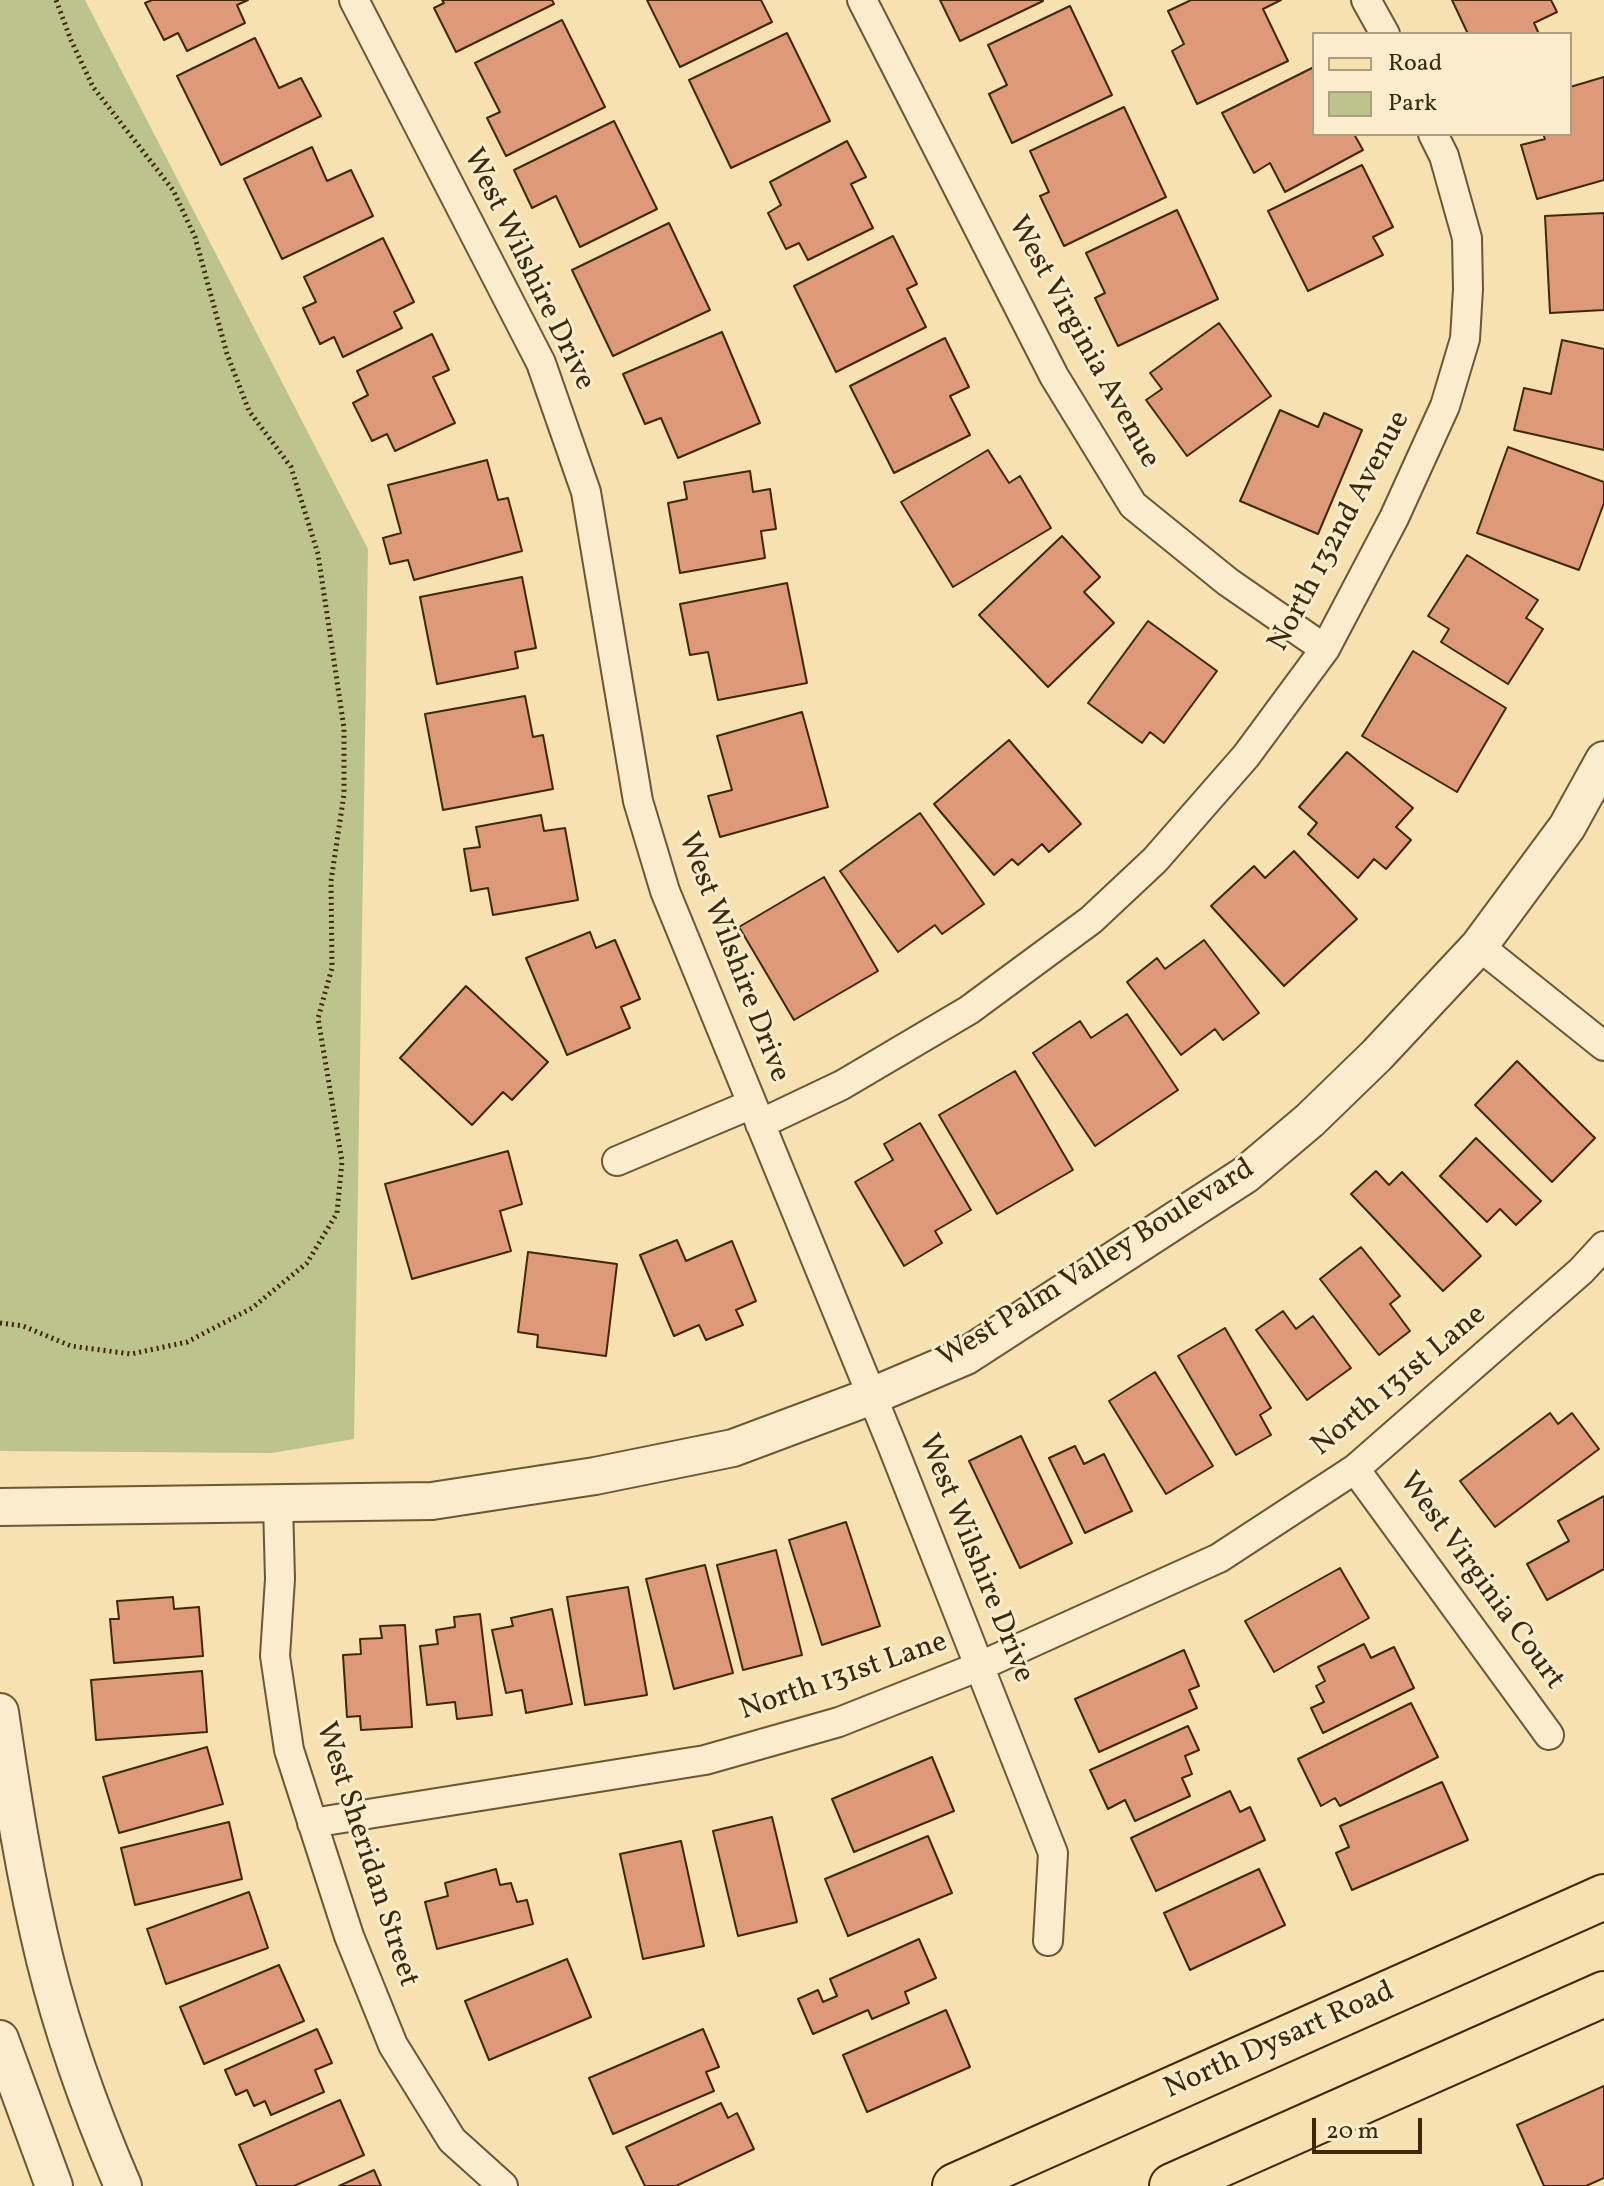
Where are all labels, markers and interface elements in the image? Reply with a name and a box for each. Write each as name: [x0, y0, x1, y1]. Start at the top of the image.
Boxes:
legend: [1312, 32, 1572, 136]
text: Road: [1388, 47, 1442, 81]
text: Park: [1388, 87, 1437, 121]
street label: West Wilshire Drive: [453, 143, 601, 397]
street label: West Virginia Avenue: [998, 211, 1166, 475]
street label: North 132nd Avenue: [1262, 406, 1420, 658]
street label: West Wilshire Drive: [668, 828, 796, 1088]
street label: West Palm Valley Boulevard: [932, 1153, 1262, 1377]
street label: North 131st Lane: [1305, 1298, 1495, 1466]
street label: West Wilshire Drive: [908, 1430, 1040, 1688]
street label: West Virginia Court: [1389, 1466, 1571, 1698]
street label: North 131st Lane: [735, 1626, 953, 1730]
street label: West Sheridan Street: [305, 1718, 425, 1992]
street label: North Dysart Road: [1159, 1975, 1401, 2109]
scale bar: [1316, 2102, 1426, 2152]
text: 20 m: [1326, 2115, 1379, 2149]

